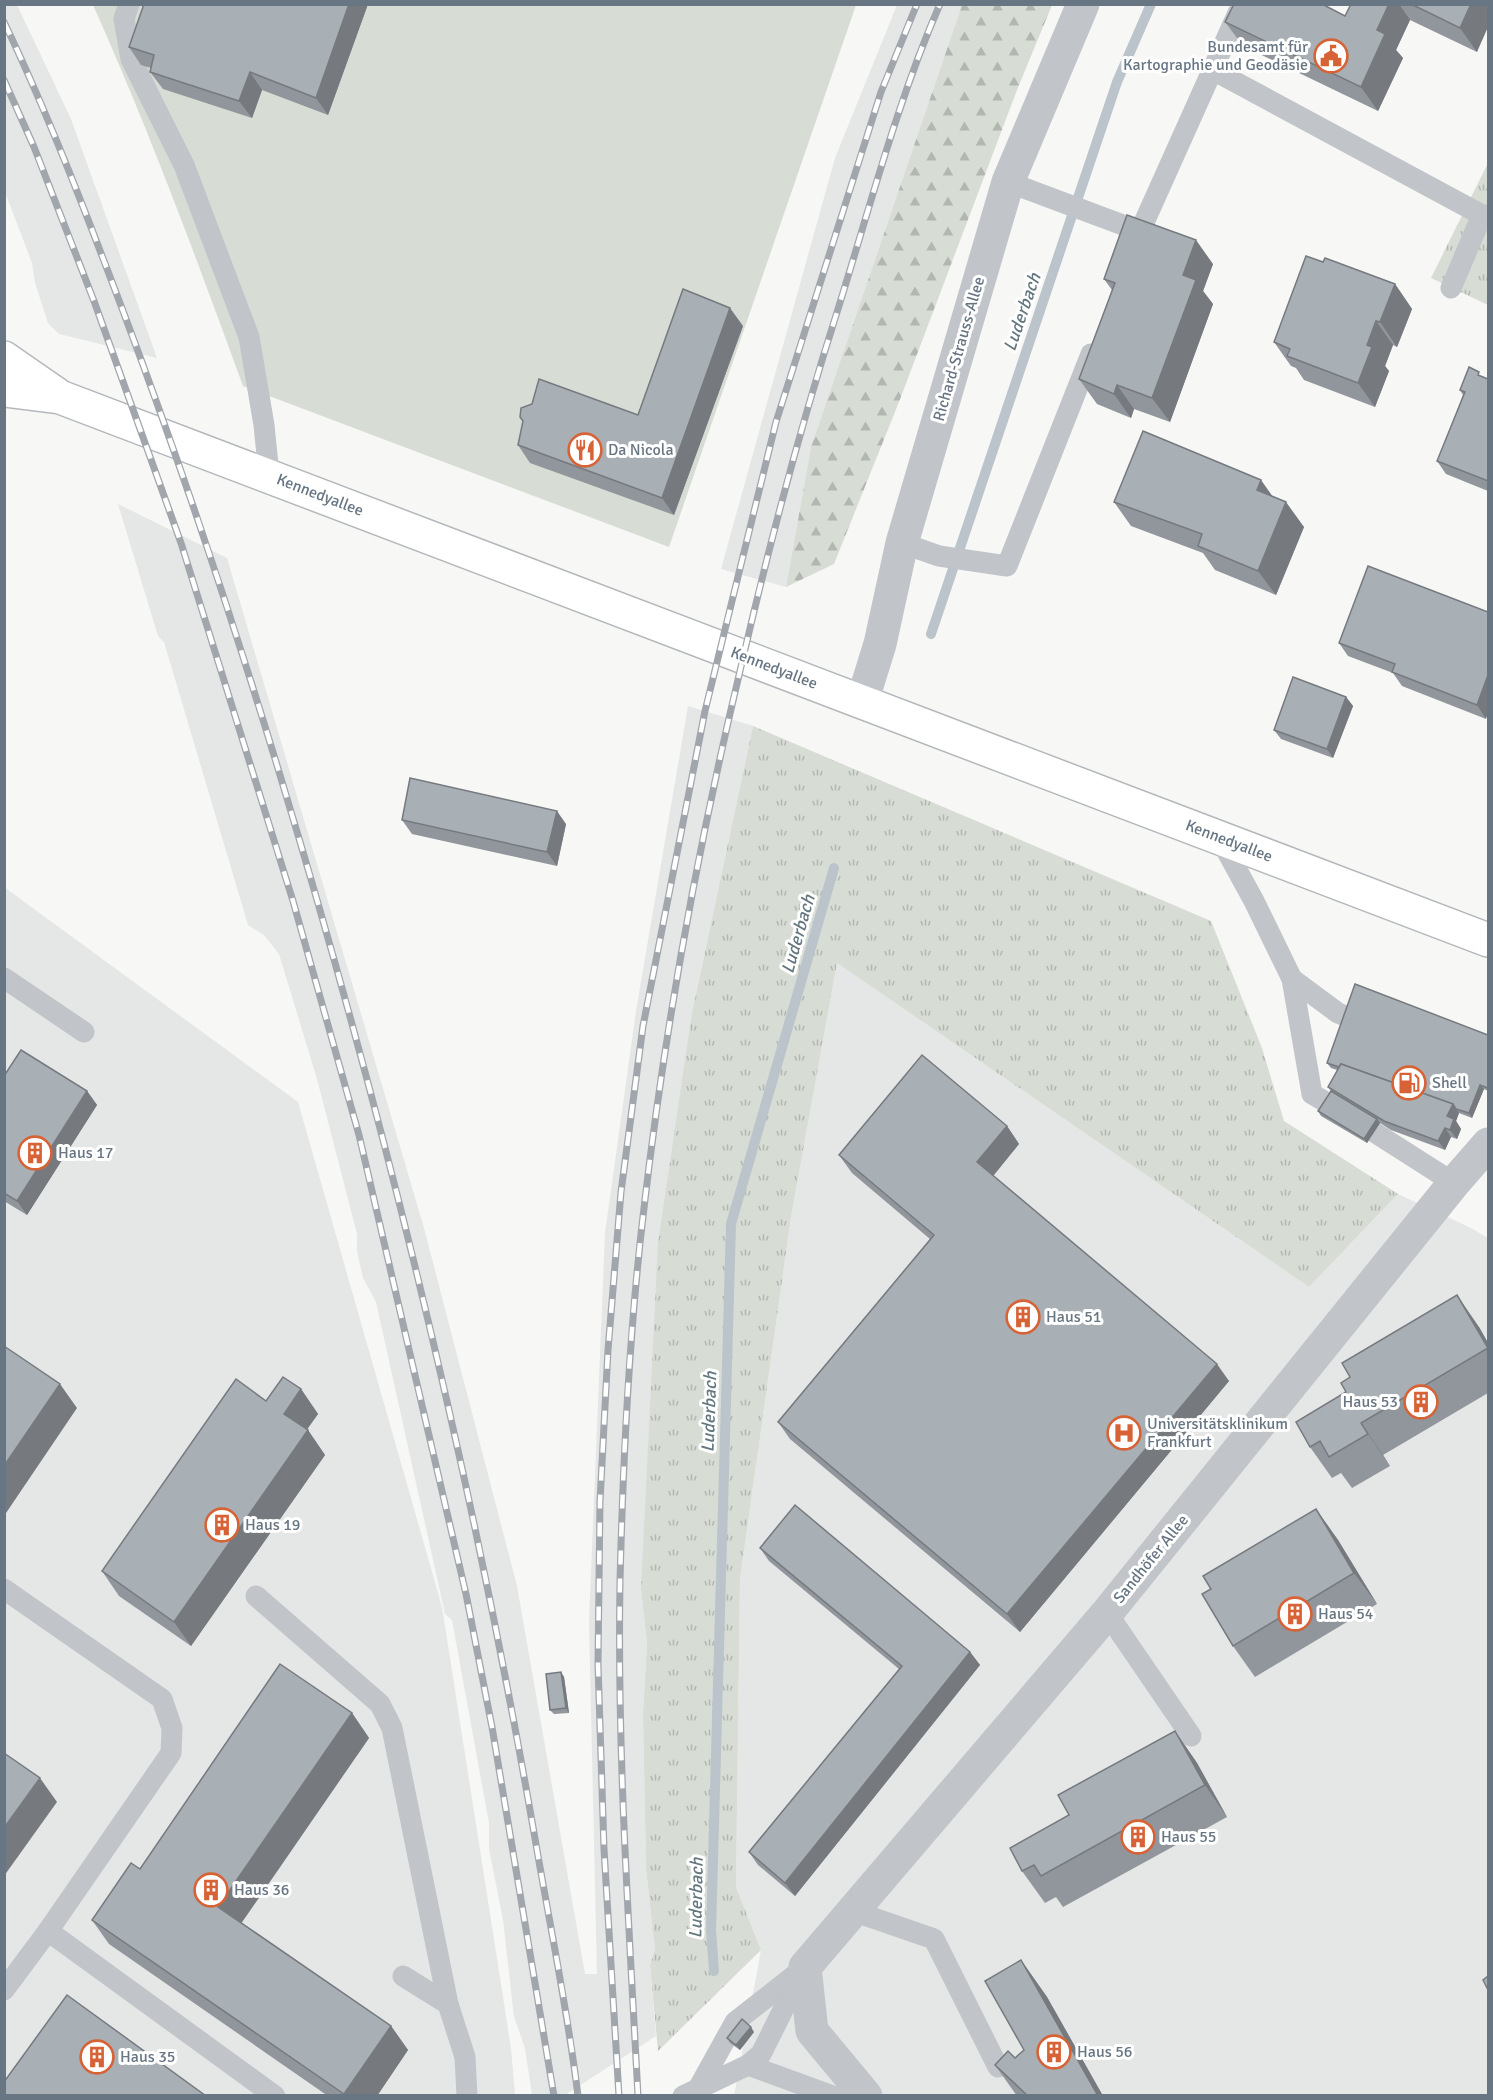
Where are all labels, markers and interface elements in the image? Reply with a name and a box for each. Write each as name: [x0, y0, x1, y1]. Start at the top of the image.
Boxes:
place label: Bundesamt für Kartographie und Geodäsie: [1123, 37, 1308, 75]
public building icon: Bundesamt für Kartographie und Geodäsie: [1313, 38, 1349, 74]
water label: Luderbach: [998, 269, 1046, 354]
street label: Richard-Strauss-Allee: [929, 274, 989, 424]
restaurant icon: Da Nicola: [567, 432, 603, 468]
place label: Da Nicola: [608, 440, 674, 460]
street label: Kennedyallee: [274, 469, 366, 521]
street label: Kennedyallee: [728, 642, 820, 694]
street label: Kennedyallee: [1183, 815, 1275, 867]
water label: Luderbach: [776, 891, 820, 976]
fuel station icon: Shell: [1391, 1065, 1427, 1101]
place label: Shell: [1432, 1073, 1467, 1093]
building icon: Haus 17: [17, 1135, 53, 1171]
place label: Haus 17: [58, 1143, 113, 1163]
building icon: Haus 51: [1005, 1299, 1041, 1335]
place label: Haus 51: [1046, 1307, 1101, 1327]
water label: Luderbach: [697, 1370, 721, 1453]
building icon: Haus 53: [1403, 1384, 1439, 1420]
place label: Haus 53: [1343, 1392, 1398, 1412]
place label: Universitätsklinikum Frankfurt: [1147, 1414, 1288, 1452]
hospital icon: Universitätsklinikum Frankfurt: [1106, 1415, 1142, 1451]
building icon: Haus 19: [204, 1507, 240, 1543]
street label: Sandhöfer Allee: [1109, 1511, 1193, 1607]
place label: Haus 19: [245, 1515, 300, 1535]
building icon: Haus 54: [1277, 1596, 1313, 1632]
place label: Haus 54: [1318, 1604, 1374, 1624]
building icon: Haus 55: [1120, 1819, 1156, 1855]
place label: Haus 55: [1161, 1827, 1216, 1847]
water label: Luderbach: [684, 1856, 708, 1939]
building icon: Haus 36: [193, 1872, 229, 1908]
place label: Haus 36: [234, 1880, 289, 1900]
building icon: Haus 56: [1036, 2034, 1072, 2070]
building icon: Haus 35: [79, 2039, 115, 2075]
place label: Haus 56: [1077, 2042, 1132, 2062]
place label: Haus 35: [120, 2047, 175, 2067]

